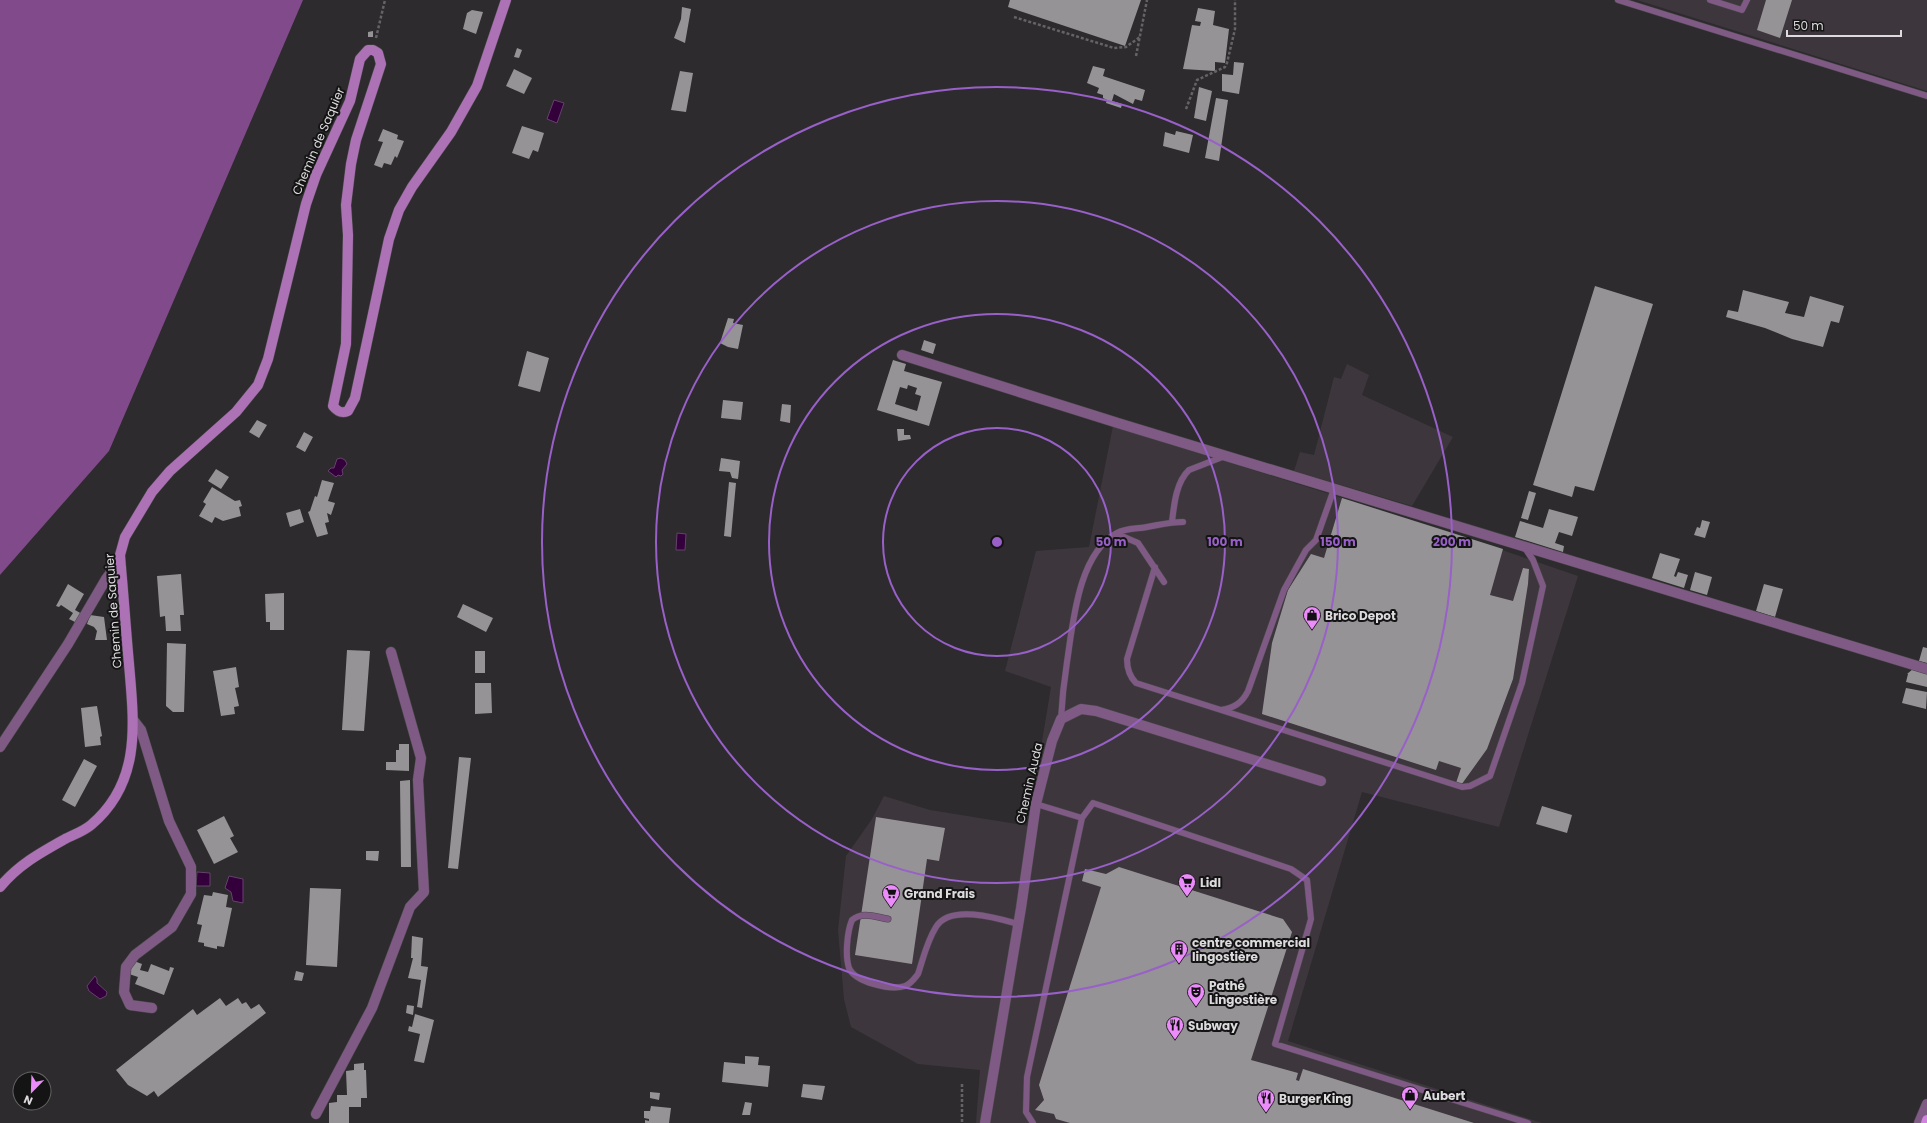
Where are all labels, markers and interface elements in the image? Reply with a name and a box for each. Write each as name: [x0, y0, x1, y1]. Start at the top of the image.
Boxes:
scale bar: [1787, 12, 1901, 38]
text: 50 m: [1793, 17, 1824, 34]
street label: Chemin de Saquier: [288, 84, 349, 197]
text: 50 m: [1096, 533, 1127, 550]
text: 100 m: [1207, 533, 1243, 550]
text: 150 m: [1320, 533, 1356, 550]
text: 200 m: [1433, 533, 1471, 550]
centre of rings: [990, 535, 1004, 549]
street label: Chemin de Saquier: [100, 552, 125, 669]
shop icon: Brico Depot: [1302, 605, 1322, 630]
place label: Brico Depot: [1325, 607, 1396, 624]
street label: Chemin Auda: [1011, 741, 1047, 825]
supermarket icon: Lidl: [1177, 872, 1197, 897]
place label: Lidl: [1200, 874, 1221, 891]
supermarket icon: Grand Frais: [881, 883, 901, 908]
place label: Grand Frais: [904, 885, 976, 902]
place label: centre commercial lingostière: [1192, 934, 1310, 965]
building icon: centre commercial lingostière: [1169, 939, 1189, 964]
place label: Pathé Lingostière: [1209, 977, 1278, 1008]
theatre icon: Pathé Lingostière: [1186, 982, 1206, 1007]
restaurant icon: Subway: [1165, 1015, 1185, 1040]
place label: Subway: [1188, 1017, 1238, 1034]
north arrow: [12, 1071, 52, 1111]
shop icon: Aubert: [1400, 1085, 1420, 1110]
place label: Aubert: [1423, 1087, 1466, 1104]
restaurant icon: Burger King: [1256, 1088, 1276, 1113]
place label: Burger King: [1279, 1090, 1352, 1107]
text: N: [21, 1091, 35, 1109]

